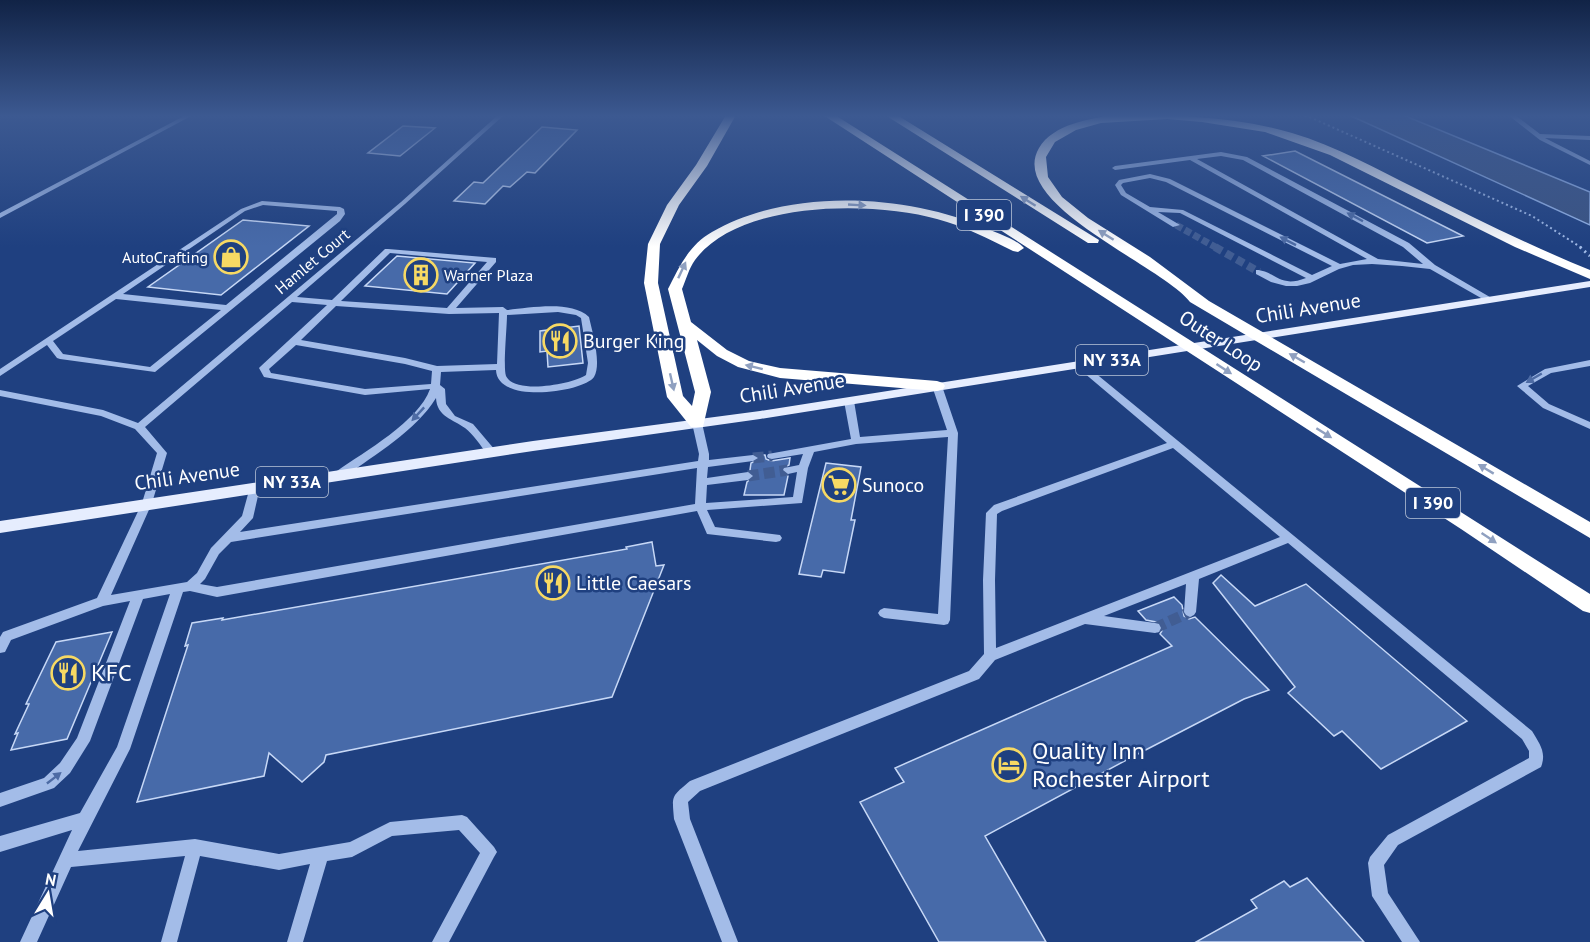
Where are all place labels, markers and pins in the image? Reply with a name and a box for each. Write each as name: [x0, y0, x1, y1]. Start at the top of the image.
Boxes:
shop icon: AutoCrafting: [213, 239, 249, 275]
place label: AutoCrafting: [122, 247, 208, 267]
building icon: Warner Plaza: [403, 257, 439, 293]
place label: Warner Plaza: [444, 265, 533, 285]
restaurant icon: Burger King: [542, 323, 578, 359]
place label: Burger King: [583, 328, 685, 354]
supermarket icon: Sunoco: [821, 467, 857, 503]
place label: Sunoco: [862, 472, 924, 498]
restaurant icon: Little Caesars: [535, 565, 571, 601]
place label: Little Caesars: [576, 570, 691, 596]
restaurant icon: KFC: [50, 655, 86, 691]
place label: KFC: [91, 657, 132, 688]
place label: Quality Inn Rochester Airport: [1032, 735, 1210, 794]
hotel icon: Quality Inn Rochester Airport: [991, 747, 1027, 783]

